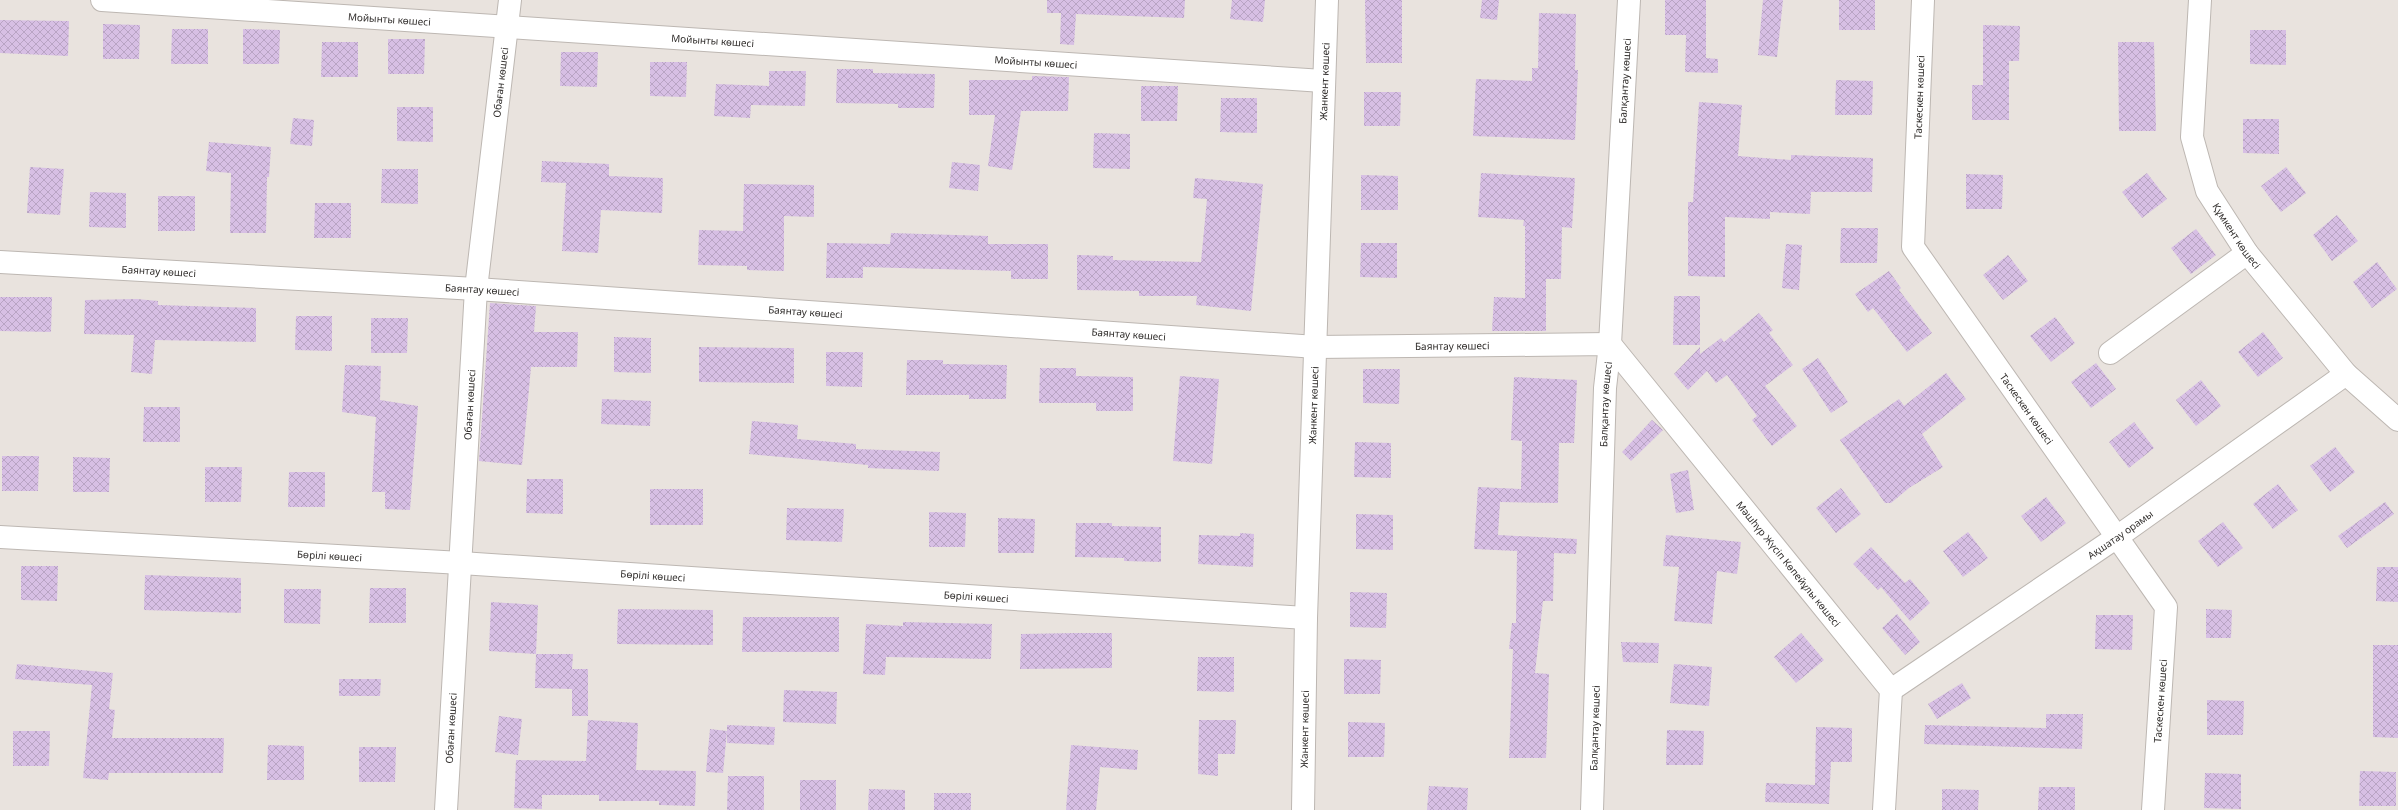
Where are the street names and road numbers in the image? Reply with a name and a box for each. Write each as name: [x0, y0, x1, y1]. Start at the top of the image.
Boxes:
street label: Мойынты көшесі: [347, 9, 431, 29]
street label: Мойынты көшесі: [671, 31, 755, 50]
street label: Балқантау көшесі: [1615, 38, 1634, 124]
street label: Жанкент көшесі: [1316, 42, 1333, 120]
street label: Обаған көшесі: [489, 46, 511, 118]
street label: Мойынты көшесі: [994, 52, 1078, 72]
street label: Таскескен көшесі: [1911, 55, 1927, 139]
street label: Құмкент көшесі: [2209, 200, 2264, 272]
street label: Баянтау көшесі: [121, 262, 196, 280]
street label: Баянтау көшесі: [445, 280, 520, 299]
street label: Баянтау көшесі: [768, 302, 843, 321]
street label: Баянтау көшесі: [1091, 325, 1166, 344]
street label: Баянтау көшесі: [1415, 338, 1490, 353]
street label: Балқантау көшесі: [1596, 361, 1615, 447]
street label: Жанкент көшесі: [1305, 366, 1322, 444]
street label: Обаған көшесі: [460, 369, 478, 440]
street label: Таскескен көшесі: [1997, 371, 2057, 447]
street label: Мәшһүр Жүсіп Көпейұлы көшесі: [1733, 498, 1844, 630]
street label: Ақшатау орамы: [2085, 507, 2156, 562]
street label: Бөрілі көшесі: [297, 547, 362, 564]
street label: Бөрілі көшесі: [620, 566, 686, 585]
street label: Бөрілі көшесі: [943, 587, 1009, 606]
street label: Таскескен көшесі: [2150, 659, 2170, 743]
street label: Балқантау көшесі: [1586, 685, 1603, 771]
street label: Жанкент көшесі: [1297, 690, 1312, 768]
street label: Обаған көшесі: [442, 692, 460, 764]

